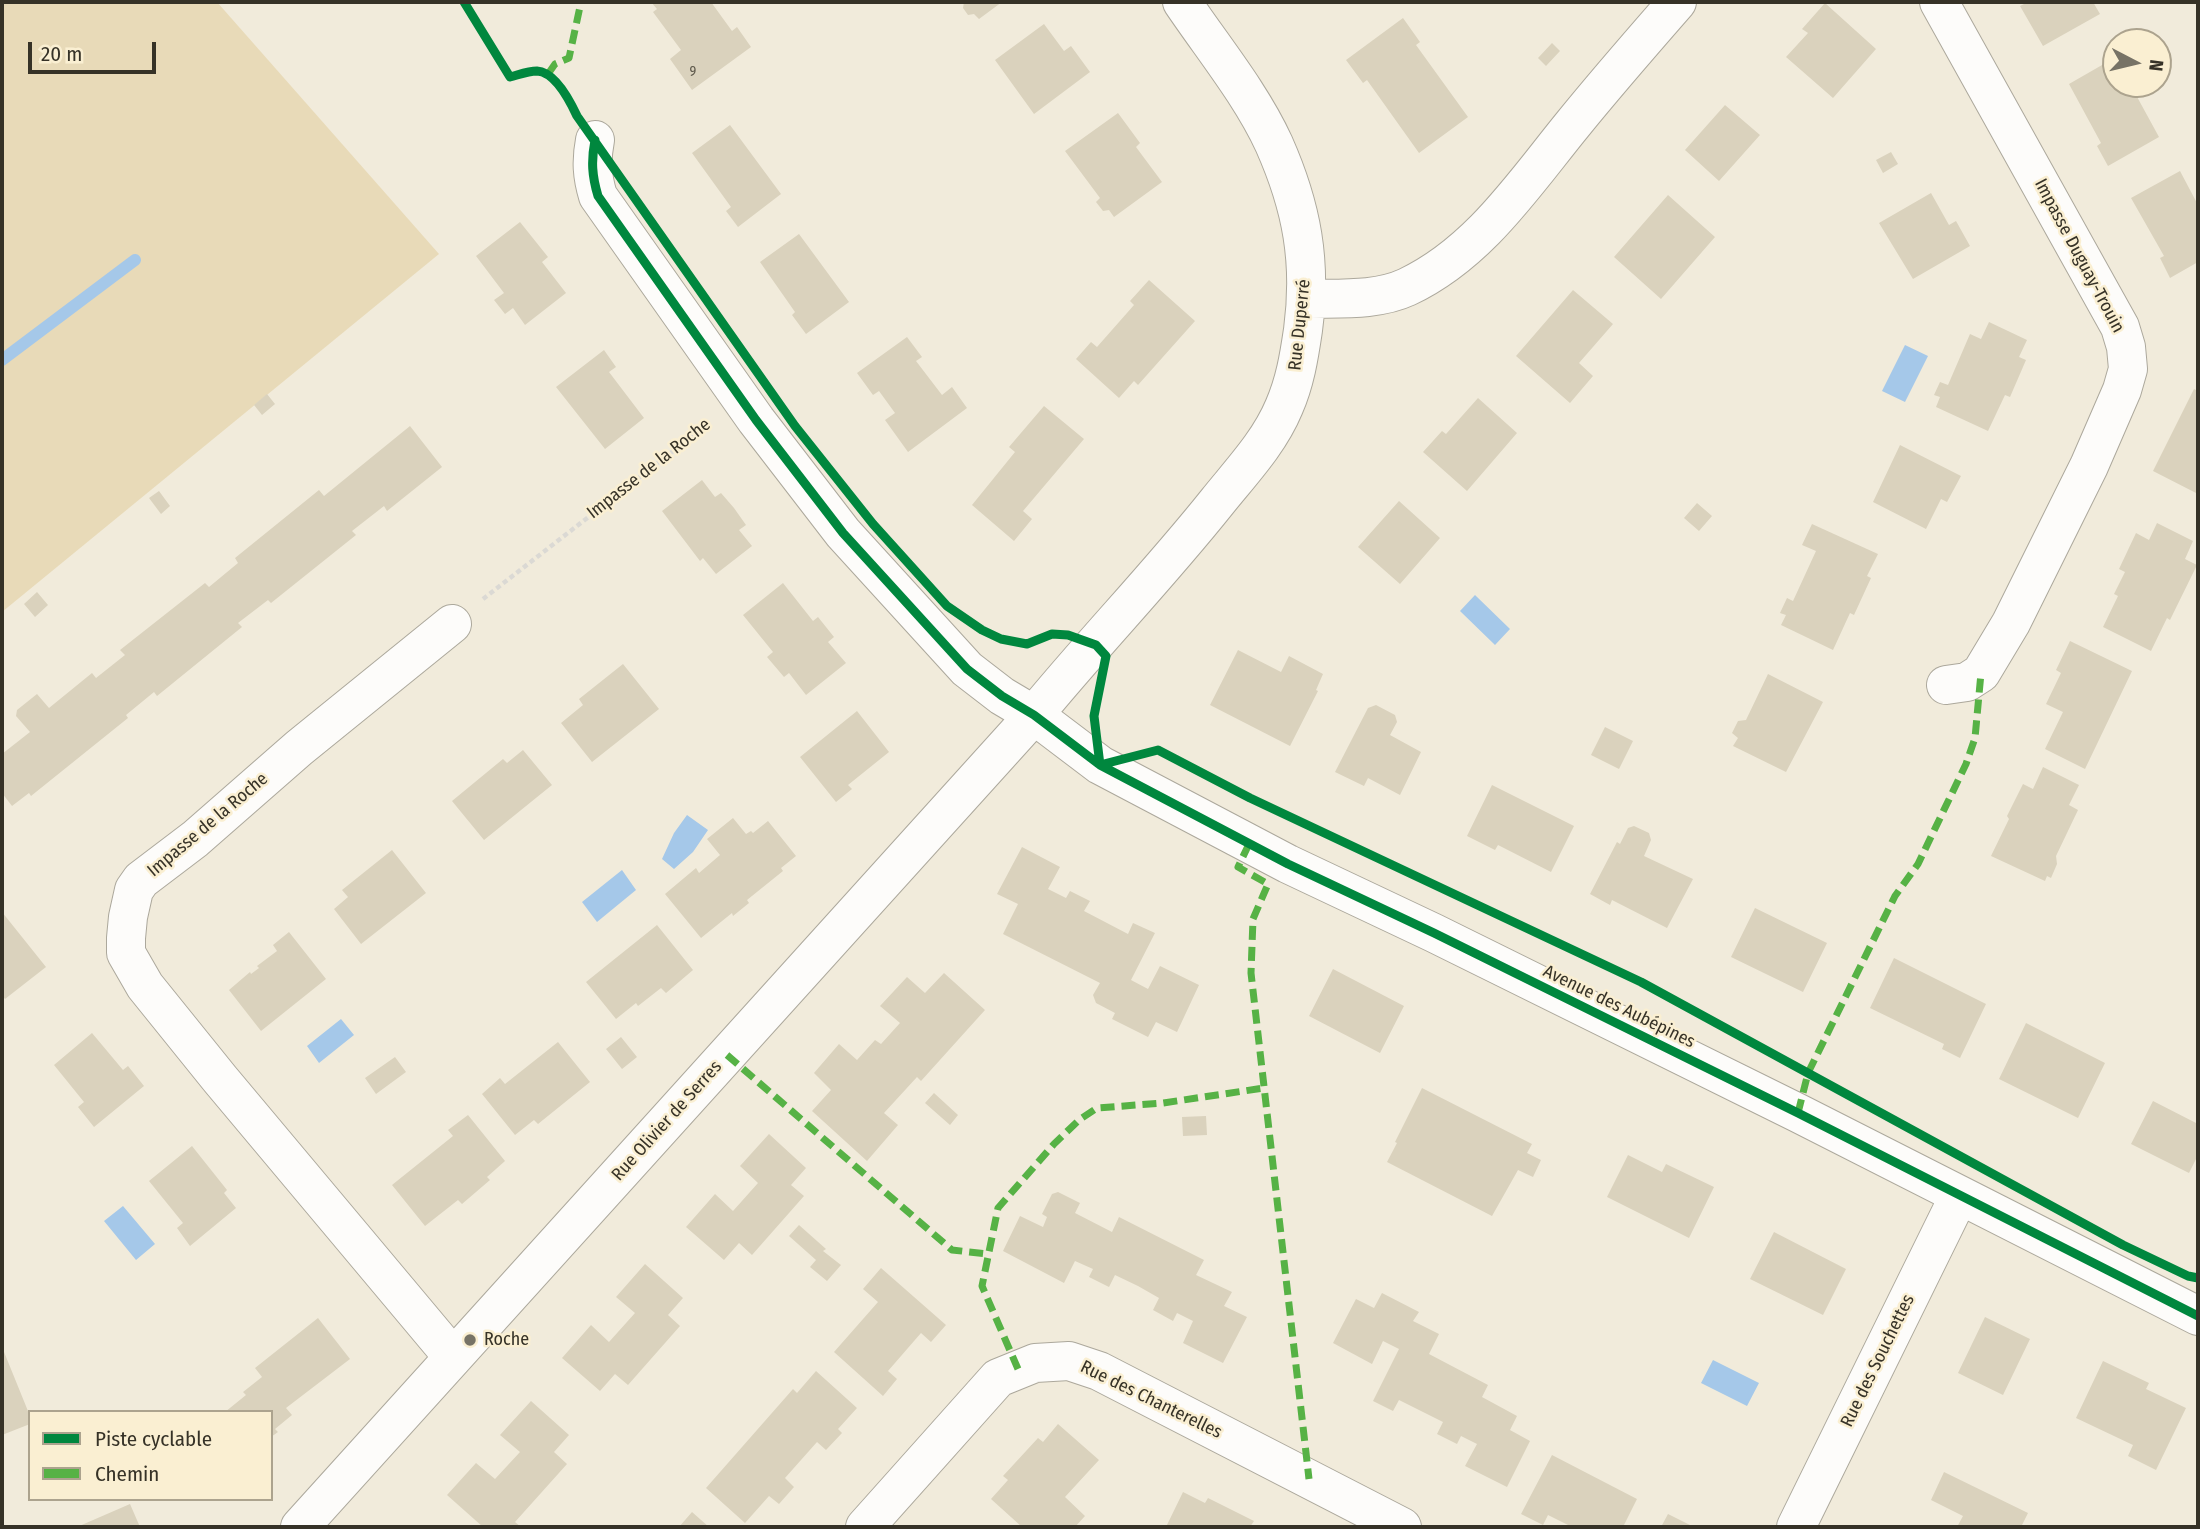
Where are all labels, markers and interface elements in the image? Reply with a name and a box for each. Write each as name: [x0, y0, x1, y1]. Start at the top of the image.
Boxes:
scale bar: [32, 28, 159, 72]
north arrow: [2102, 28, 2172, 98]
text: 20 m: [41, 41, 82, 67]
text: N: [2144, 58, 2168, 72]
house number: 9: [690, 64, 696, 80]
street label: Impasse Duguay-Trouin: [2029, 175, 2129, 337]
street label: Rue Duperré: [1284, 278, 1316, 372]
street label: Impasse de la Roche: [583, 414, 715, 524]
street label: Impasse de la Roche: [143, 768, 273, 882]
street label: Avenue des Aubépines: [1540, 961, 1698, 1053]
street label: Rue Olivier de Serres: [607, 1057, 727, 1185]
street label: Rue des Souchettes: [1837, 1291, 1919, 1431]
place label: Roche: [484, 1329, 529, 1351]
marker: Roche: [462, 1332, 478, 1348]
street label: Rue des Chanterelles: [1077, 1356, 1225, 1444]
legend: [28, 1410, 273, 1501]
text: Piste cyclable: [95, 1426, 212, 1452]
text: Chemin: [95, 1461, 159, 1487]

